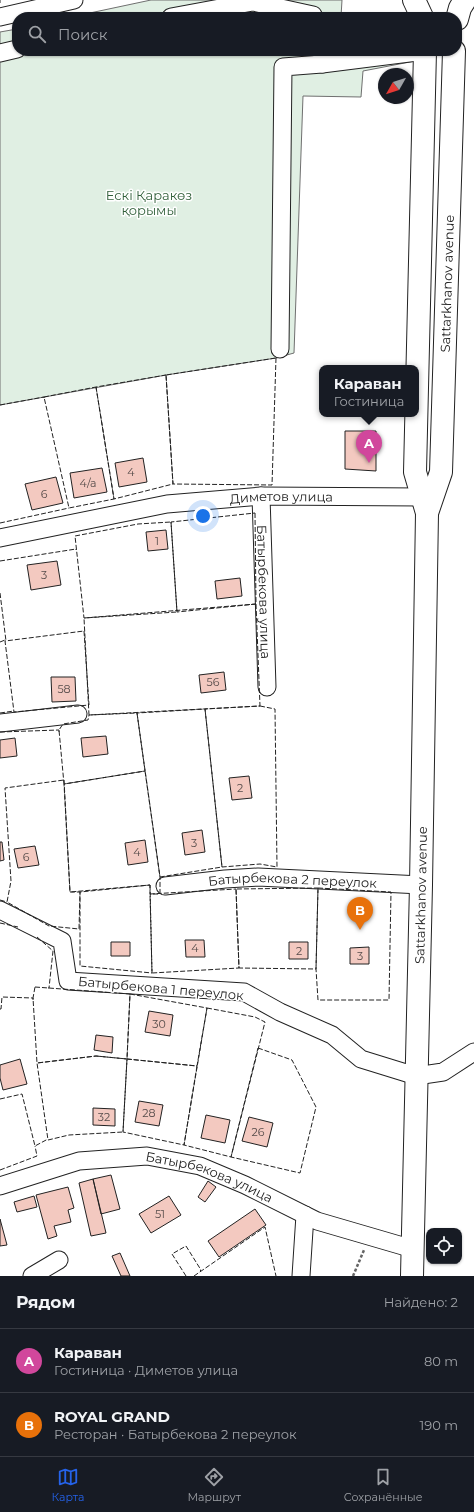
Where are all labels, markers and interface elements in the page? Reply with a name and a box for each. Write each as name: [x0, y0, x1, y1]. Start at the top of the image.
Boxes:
search box: [12, 12, 462, 56]
icon: search: [26, 23, 48, 45]
text: Поиск: [58, 25, 107, 44]
north arrow: [378, 68, 414, 104]
park label: Ескі Қаракөз қорымы: [106, 187, 192, 218]
street label: Sattarkhanov avenue: [437, 214, 457, 353]
popup: [319, 365, 419, 417]
text: Караван: [334, 374, 402, 393]
text: Гостиница: [334, 393, 404, 409]
pin: A: [356, 430, 382, 463]
house number: 4: [127, 465, 135, 479]
house number: 4/а: [80, 476, 96, 490]
house number: 6: [41, 487, 48, 501]
street label: Диметов улица: [229, 488, 333, 507]
your location: [193, 506, 213, 526]
street label: Батырбекова улица: [254, 525, 274, 659]
house number: 1: [155, 534, 159, 548]
house number: 3: [41, 568, 47, 582]
house number: 56: [207, 675, 220, 689]
house number: 58: [57, 682, 71, 696]
house number: 2: [237, 781, 243, 795]
street label: Sattarkhanov avenue: [411, 826, 430, 964]
house number: 3: [191, 836, 197, 850]
house number: 4: [133, 845, 141, 859]
house number: 6: [23, 850, 30, 864]
street label: Батырбекова 2 переулок: [207, 869, 378, 891]
pin: B: [347, 897, 373, 930]
house number: 4: [191, 941, 199, 955]
house number: 2: [296, 944, 302, 958]
house number: 3: [357, 949, 363, 963]
street label: Батырбекова 1 переулок: [78, 973, 245, 1003]
house number: 30: [152, 1017, 166, 1031]
house number: 28: [142, 1106, 156, 1120]
house number: 32: [98, 1110, 110, 1124]
house number: 26: [252, 1125, 265, 1139]
street label: Батырбекова улица: [144, 1148, 276, 1206]
house number: 51: [155, 1207, 165, 1221]
map controls: [426, 1228, 462, 1264]
button: locate: [426, 1228, 462, 1264]
text: Рядом: [16, 1292, 75, 1312]
text: Найдено: 2: [384, 1294, 458, 1310]
text: Караван: [54, 1343, 122, 1362]
text: A: [24, 1353, 34, 1369]
text: 80 m: [424, 1353, 458, 1369]
text: Гостиница · Диметов улица: [54, 1362, 238, 1378]
text: ROYAL GRAND: [54, 1407, 170, 1426]
text: B: [24, 1417, 34, 1433]
text: 190 m: [420, 1417, 458, 1433]
text: Ресторан · Батырбекова 2 переулок: [54, 1426, 296, 1442]
tab: Карта: [51, 1466, 84, 1504]
tab: Маршрут: [187, 1466, 241, 1504]
tab: Сохранённые: [344, 1466, 423, 1504]

